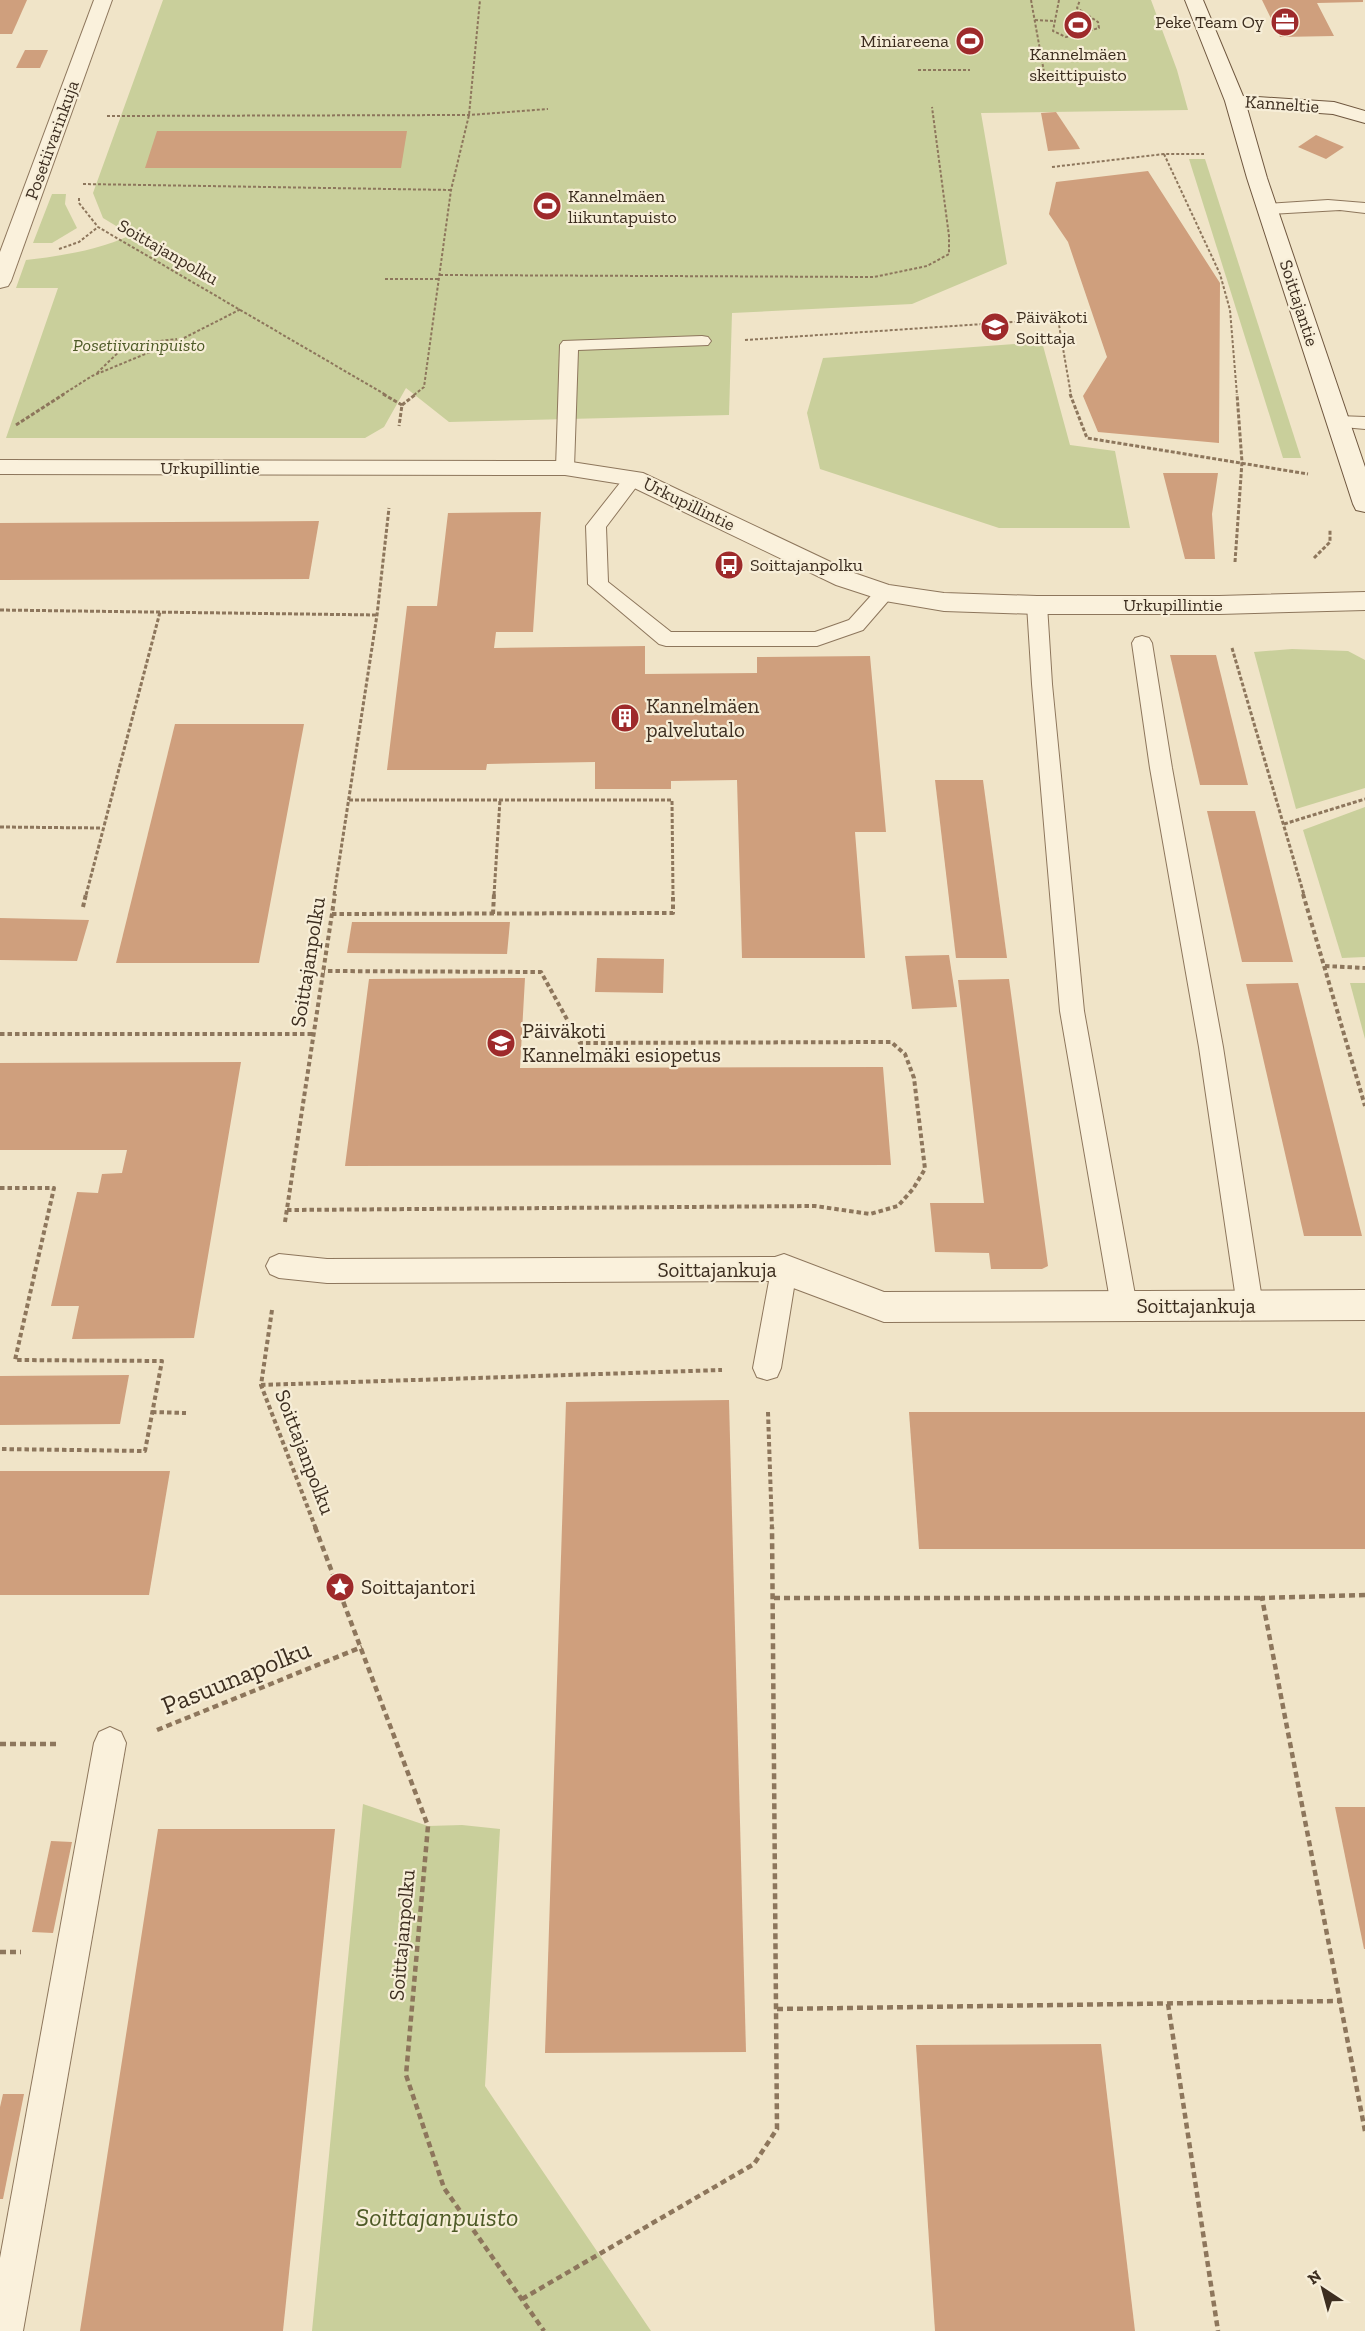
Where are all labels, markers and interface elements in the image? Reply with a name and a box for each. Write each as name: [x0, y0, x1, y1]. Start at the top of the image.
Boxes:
office icon: Peke Team Oy: [1269, 6, 1301, 38]
sports icon: Kannelmäen skeittipuisto: [1062, 9, 1094, 41]
place label: Peke Team Oy: [1155, 11, 1265, 33]
sports icon: Miniareena: [954, 25, 986, 57]
place label: Miniareena: [861, 30, 949, 52]
place label: Kannelmäen skeittipuisto: [1029, 43, 1127, 86]
street label: Posetiivarinkuja: [20, 77, 84, 203]
street label: Kanneltie: [1244, 90, 1320, 118]
place label: Kannelmäen liikuntapuisto: [568, 185, 677, 228]
sports icon: Kannelmäen liikuntapuisto: [531, 190, 563, 222]
street label: Soittajanpolku: [114, 214, 222, 290]
street label: Soittajantie: [1275, 257, 1323, 349]
place label: Päiväkoti Soittaja: [1016, 306, 1088, 349]
school or university icon: Päiväkoti Soittaja: [979, 311, 1011, 343]
park label: Posetiivarinpuisto: [73, 334, 205, 356]
street label: Urkupillintie: [160, 457, 260, 479]
street label: Urkupillintie: [639, 472, 739, 536]
bus stop icon: Soittajanpolku: [713, 549, 745, 581]
place label: Soittajanpolku: [750, 554, 863, 576]
street label: Urkupillintie: [1123, 594, 1223, 616]
place label: Kannelmäen palvelutalo: [646, 693, 759, 742]
building icon: Kannelmäen palvelutalo: [609, 702, 641, 734]
street label: Soittajanpolku: [285, 895, 331, 1029]
place label: Päiväkoti Kannelmäki esiopetus: [522, 1018, 721, 1067]
school or university icon: Päiväkoti Kannelmäki esiopetus: [485, 1027, 517, 1059]
street label: Soittajankuja: [657, 1257, 777, 1283]
street label: Soittajankuja: [1136, 1293, 1256, 1319]
street label: Soittajanpolku: [269, 1386, 341, 1518]
place icon: Soittajantori: [324, 1571, 356, 1603]
place label: Soittajantori: [361, 1574, 475, 1600]
street label: Pasuunapolku: [157, 1632, 316, 1721]
street label: Soittajanpolku: [383, 1868, 421, 2002]
park label: Soittajanpuisto: [356, 2201, 518, 2233]
north arrow: [1293, 2259, 1353, 2319]
text: N: [1304, 2266, 1325, 2289]

